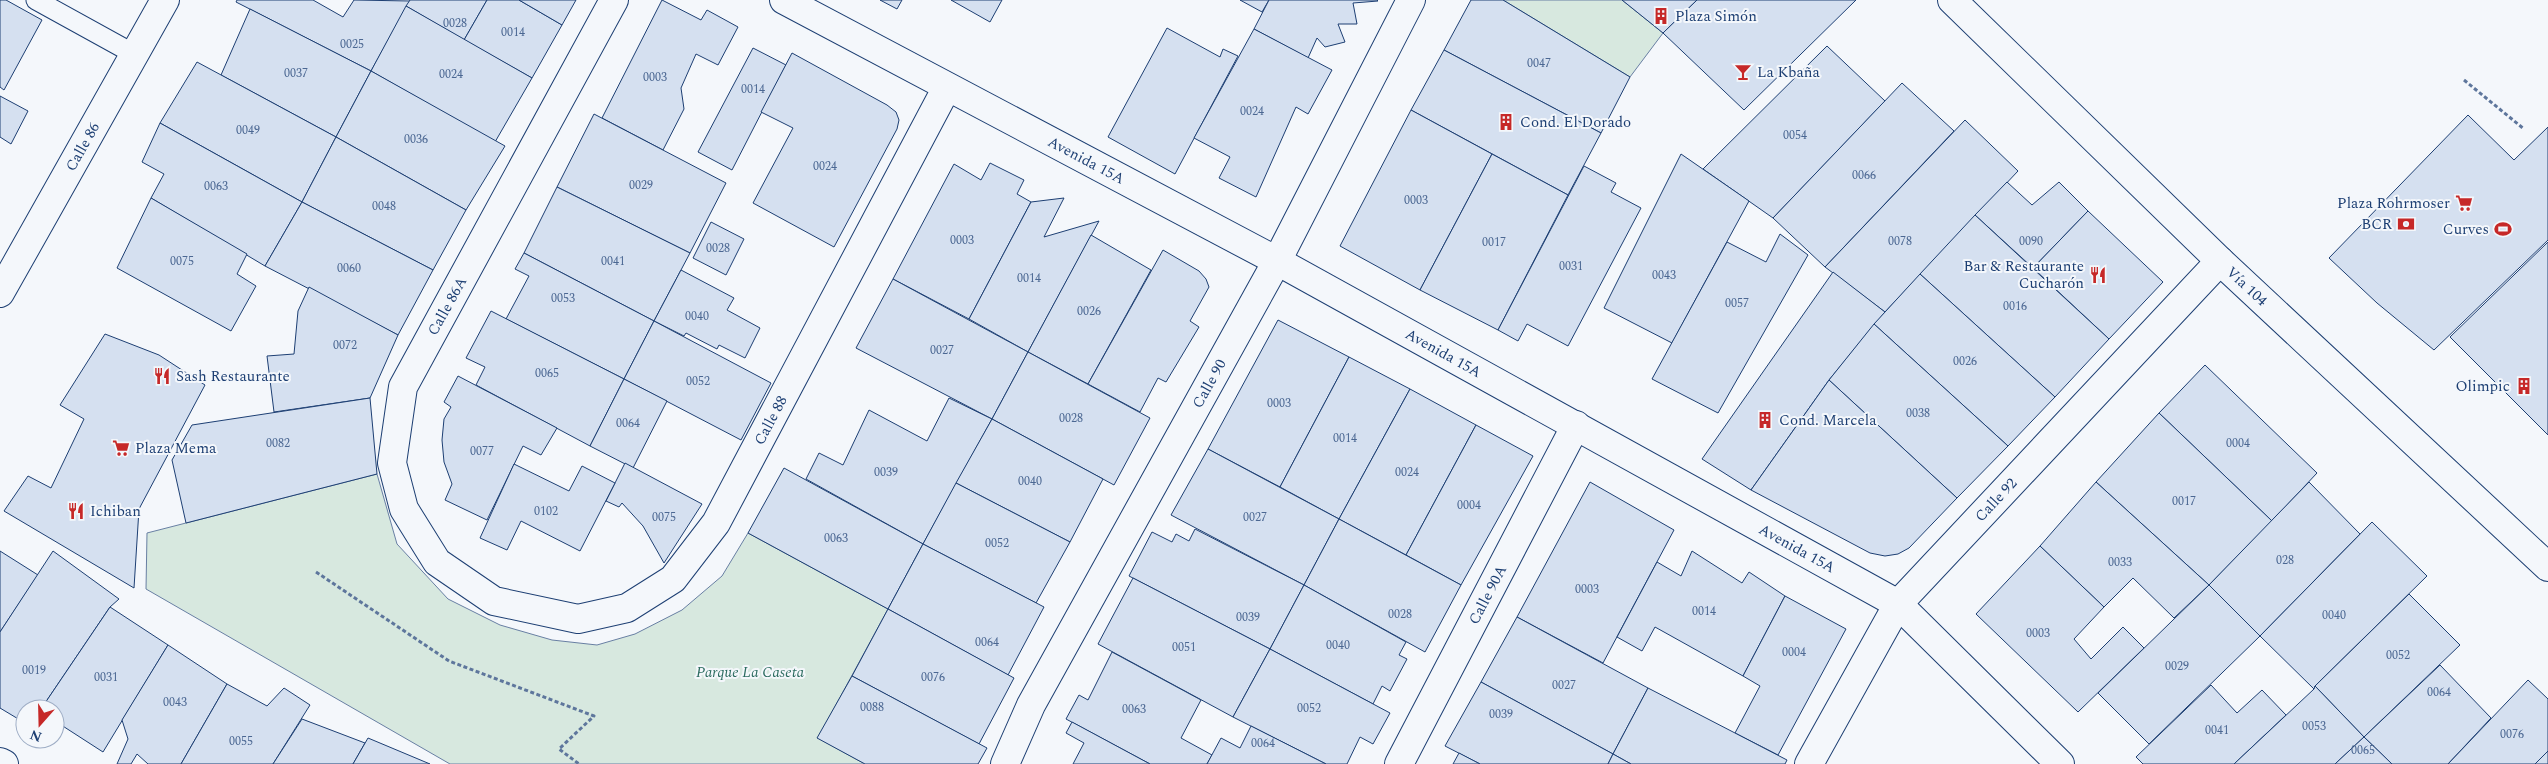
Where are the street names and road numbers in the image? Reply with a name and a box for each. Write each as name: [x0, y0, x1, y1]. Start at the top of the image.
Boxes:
street label: Calle 86: [60, 118, 106, 176]
street label: Avenida 15A: [1043, 131, 1129, 190]
street label: Vía 104: [2221, 261, 2273, 312]
street label: Calle 86A: [422, 273, 473, 340]
street label: Avenida 15A: [1401, 323, 1486, 384]
street label: Calle 90: [1187, 355, 1232, 413]
street label: Calle 88: [748, 392, 793, 449]
street label: Calle 92: [1970, 473, 2023, 527]
street label: Avenida 15A: [1754, 518, 1839, 579]
street label: Calle 90A: [1463, 561, 1513, 629]

